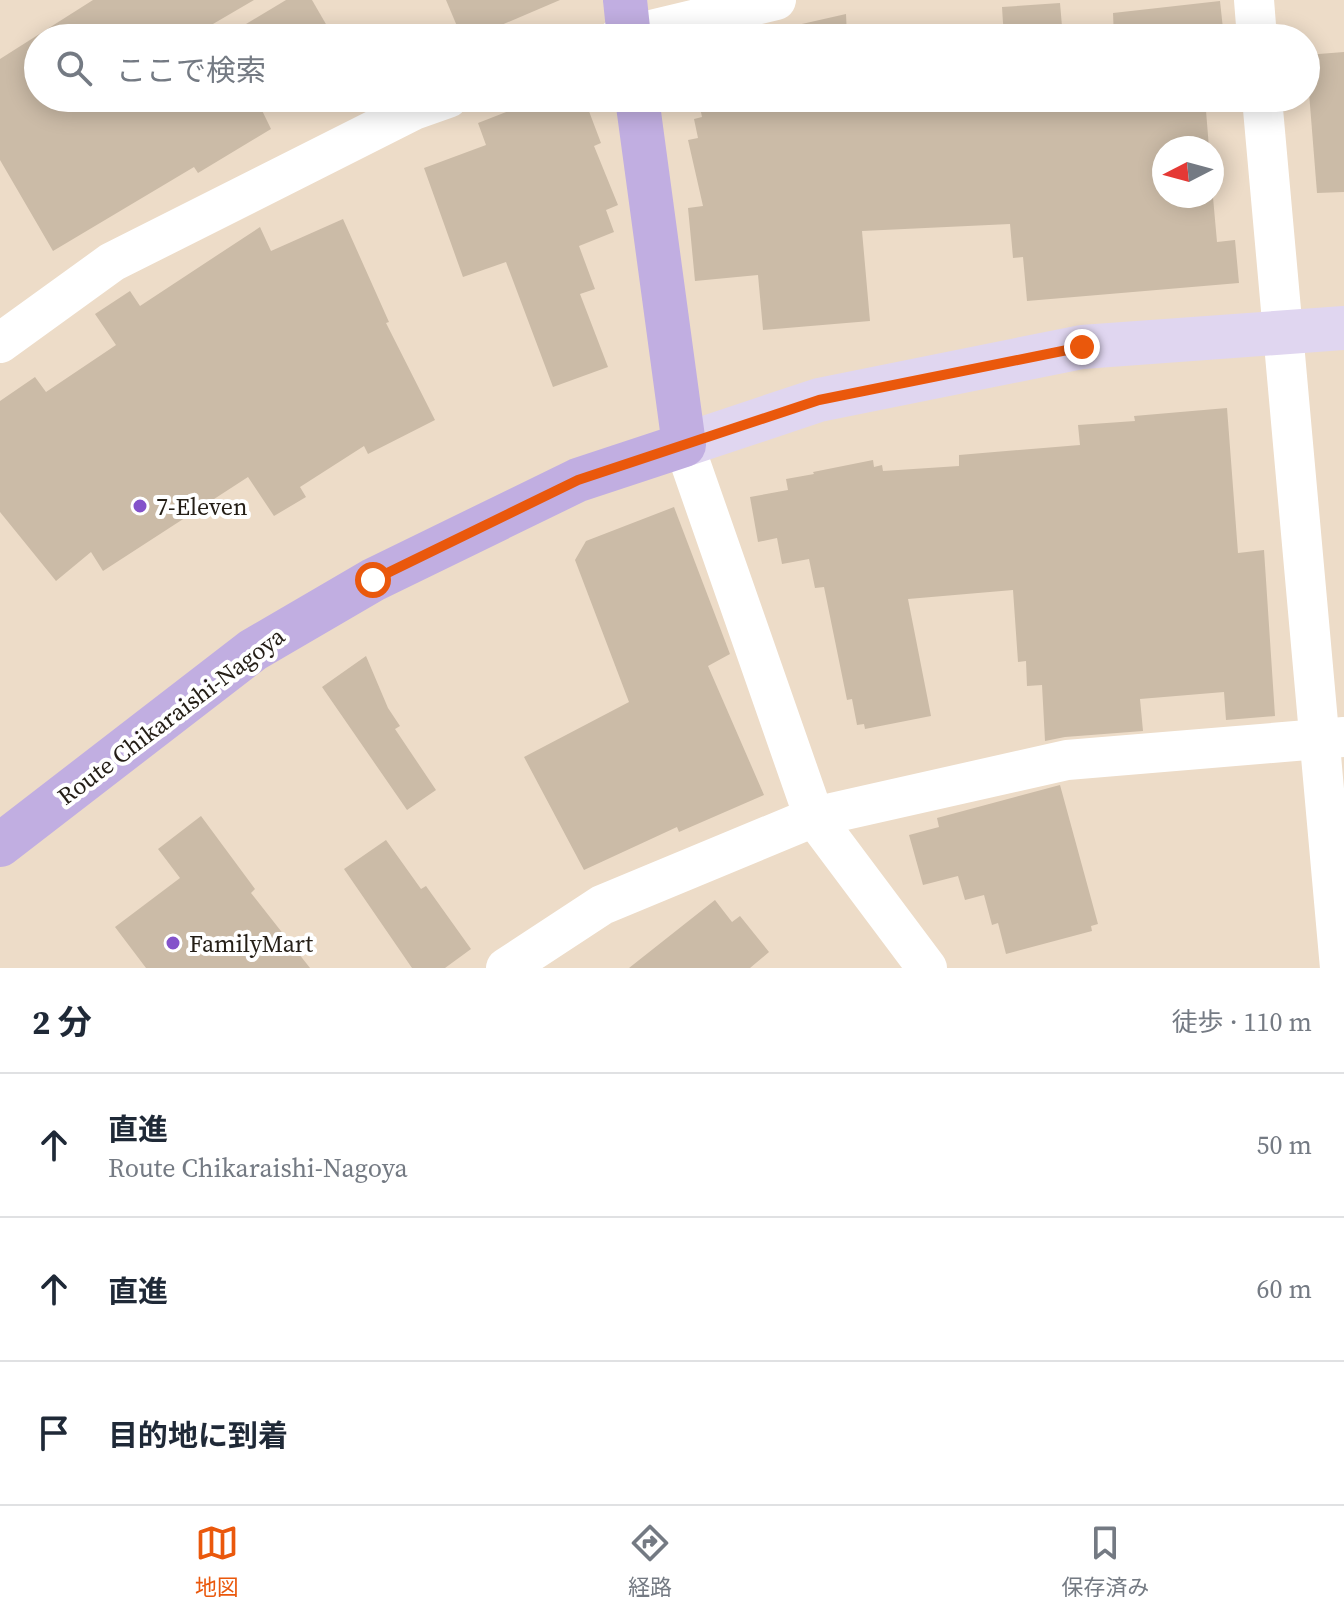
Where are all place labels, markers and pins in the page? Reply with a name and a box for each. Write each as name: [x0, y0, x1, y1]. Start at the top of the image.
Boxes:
place label: 7-Eleven: [156, 490, 248, 523]
marker: 7-Eleven: [131, 497, 149, 515]
place label: FamilyMart: [189, 927, 313, 960]
marker: FamilyMart: [164, 934, 182, 952]

